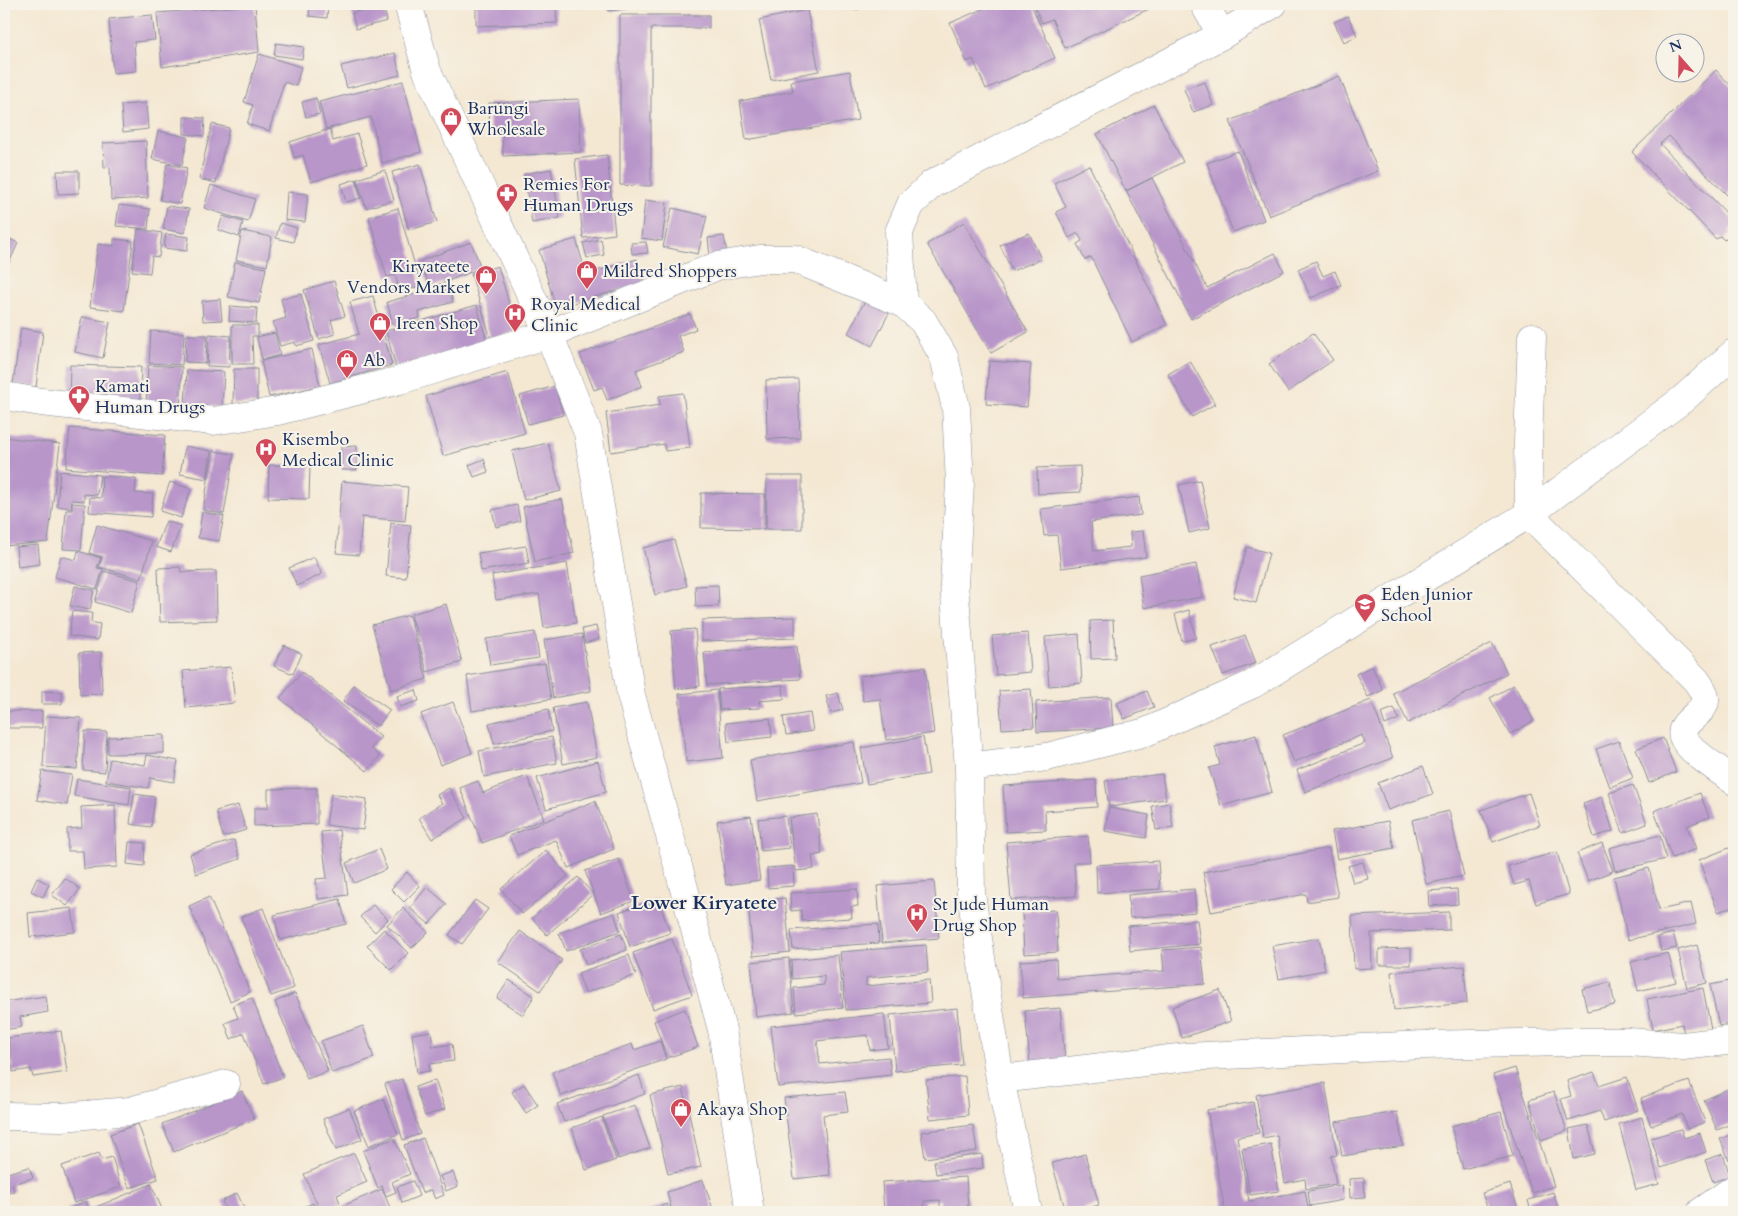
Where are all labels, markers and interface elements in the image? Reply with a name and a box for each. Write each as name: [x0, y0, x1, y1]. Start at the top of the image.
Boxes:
north arrow: [1656, 32, 1706, 82]
text: N: [1667, 35, 1685, 57]
place label: Barungi Wholesale: [466, 96, 546, 142]
shop icon: Barungi Wholesale: [439, 106, 463, 137]
place label: Remies For Human Drugs: [523, 172, 633, 218]
pharmacy icon: Remies For Human Drugs: [495, 182, 519, 213]
place label: Kiryateete Vendors Market: [347, 254, 470, 300]
shop icon: Mildred Shoppers: [575, 259, 599, 290]
place label: Mildred Shoppers: [603, 259, 737, 284]
shop icon: Kiryateete Vendors Market: [474, 264, 498, 295]
place label: Royal Medical Clinic: [531, 292, 641, 338]
hospital icon: Royal Medical Clinic: [503, 302, 527, 333]
shop icon: Ireen Shop: [368, 311, 392, 342]
place label: Ireen Shop: [396, 311, 478, 336]
shop icon: Ab: [335, 348, 359, 379]
place label: Ab: [363, 348, 385, 373]
place label: Kamati Human Drugs: [95, 374, 205, 420]
pharmacy icon: Kamati Human Drugs: [67, 384, 91, 415]
place label: Kisembo Medical Clinic: [282, 427, 394, 473]
hospital icon: Kisembo Medical Clinic: [254, 437, 278, 468]
place label: Eden Junior School: [1381, 582, 1473, 628]
school or university icon: Eden Junior School: [1353, 592, 1377, 623]
district label: Lower Kiryatete: [631, 889, 777, 916]
place label: St Jude Human Drug Shop: [933, 892, 1050, 938]
hospital icon: St Jude Human Drug Shop: [905, 902, 929, 933]
shop icon: Akaya Shop: [669, 1097, 693, 1128]
place label: Akaya Shop: [697, 1097, 788, 1122]

